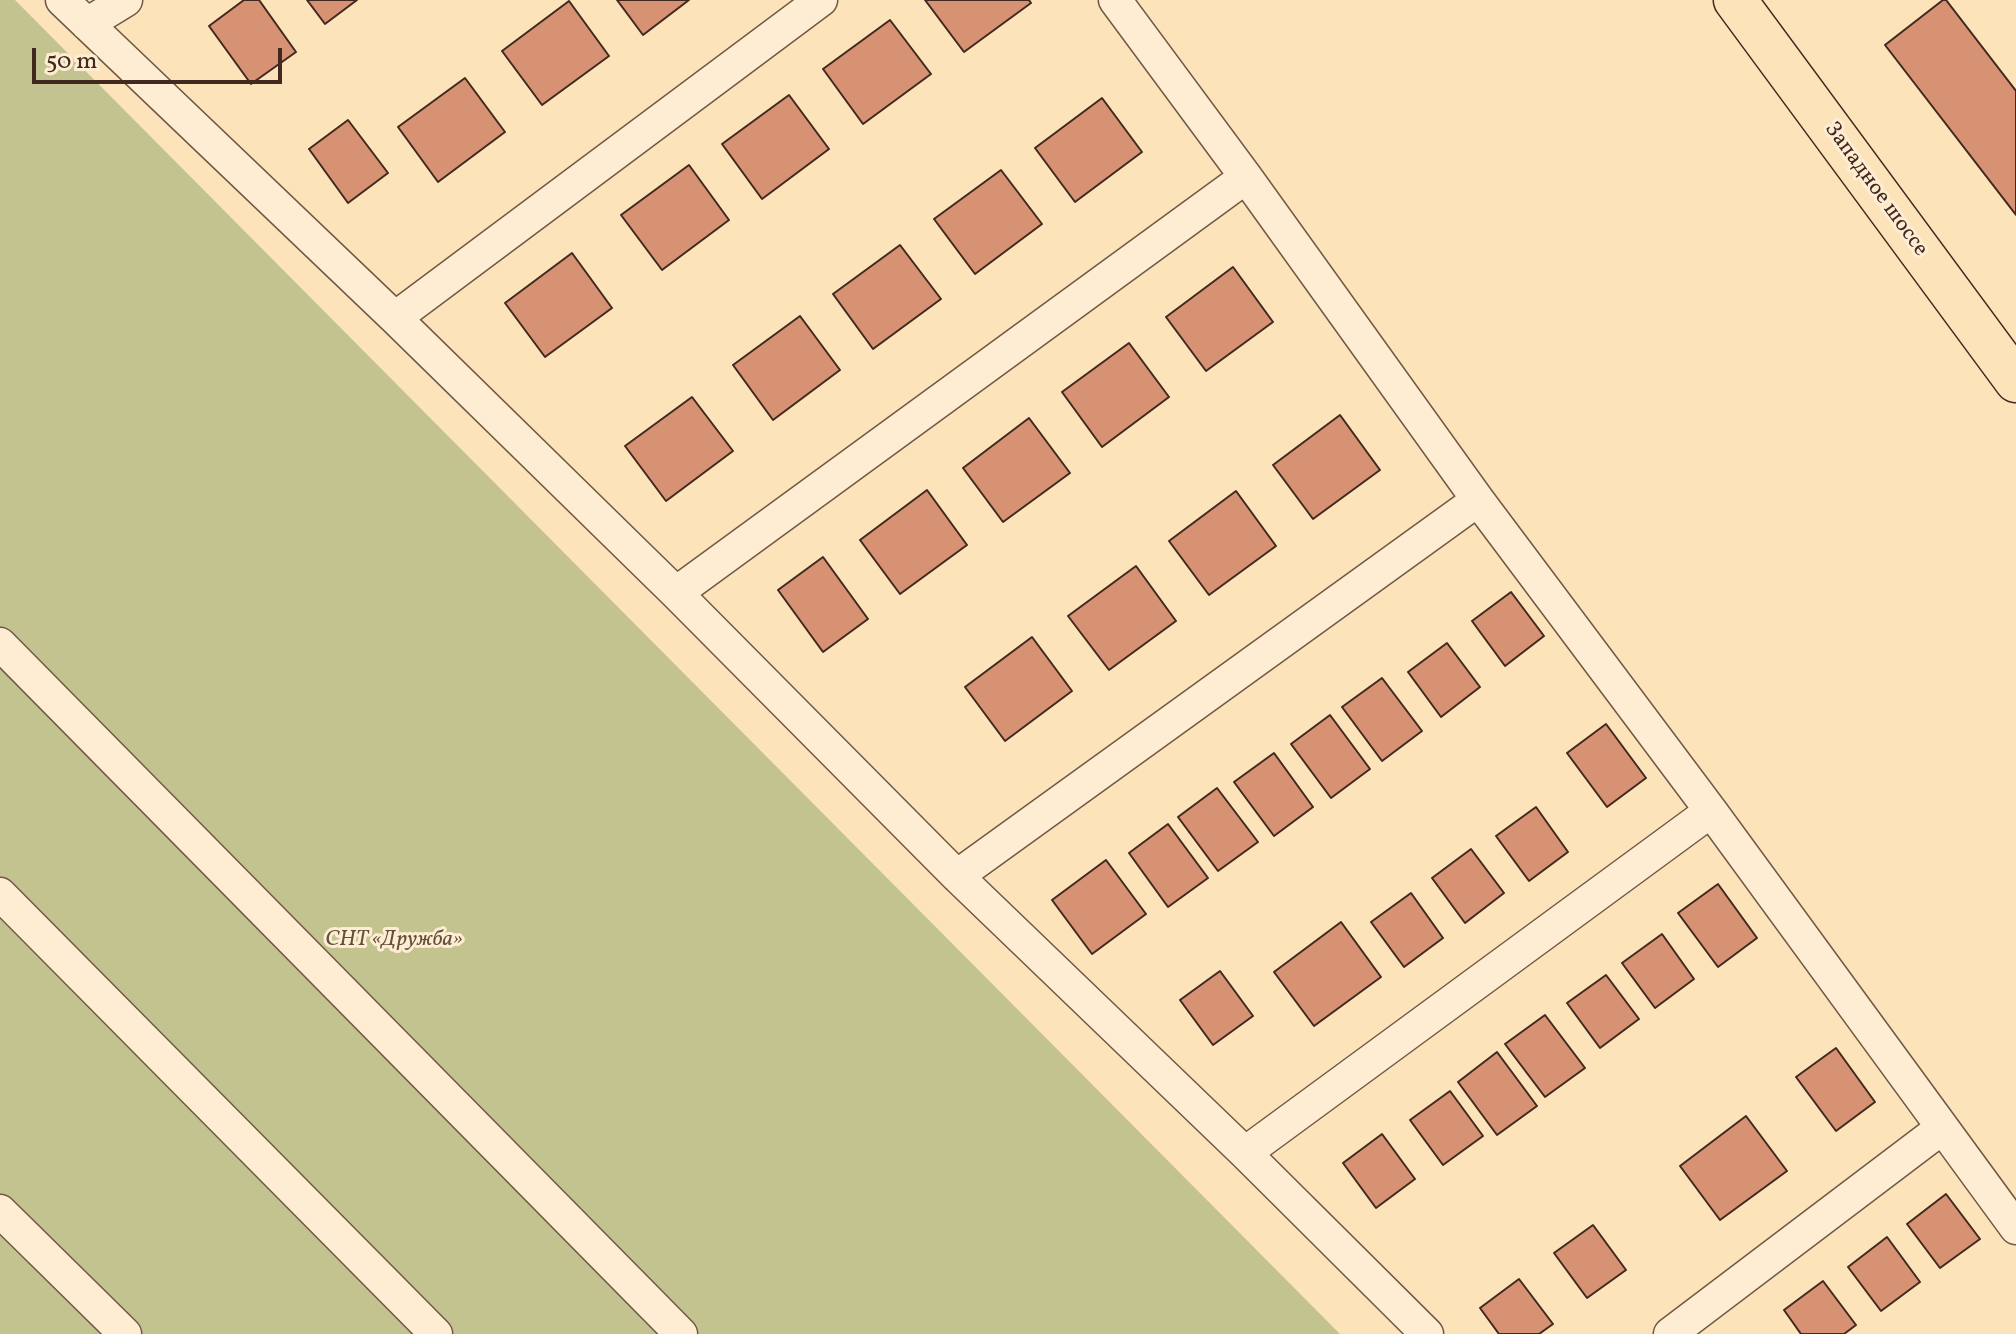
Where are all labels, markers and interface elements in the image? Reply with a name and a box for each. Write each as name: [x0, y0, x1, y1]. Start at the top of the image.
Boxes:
scale bar: [36, 32, 286, 82]
text: 50 m: [46, 45, 98, 79]
street label: Западное шоссе: [1817, 118, 1933, 262]
park label: СНТ «Дружба»: [325, 928, 463, 954]

